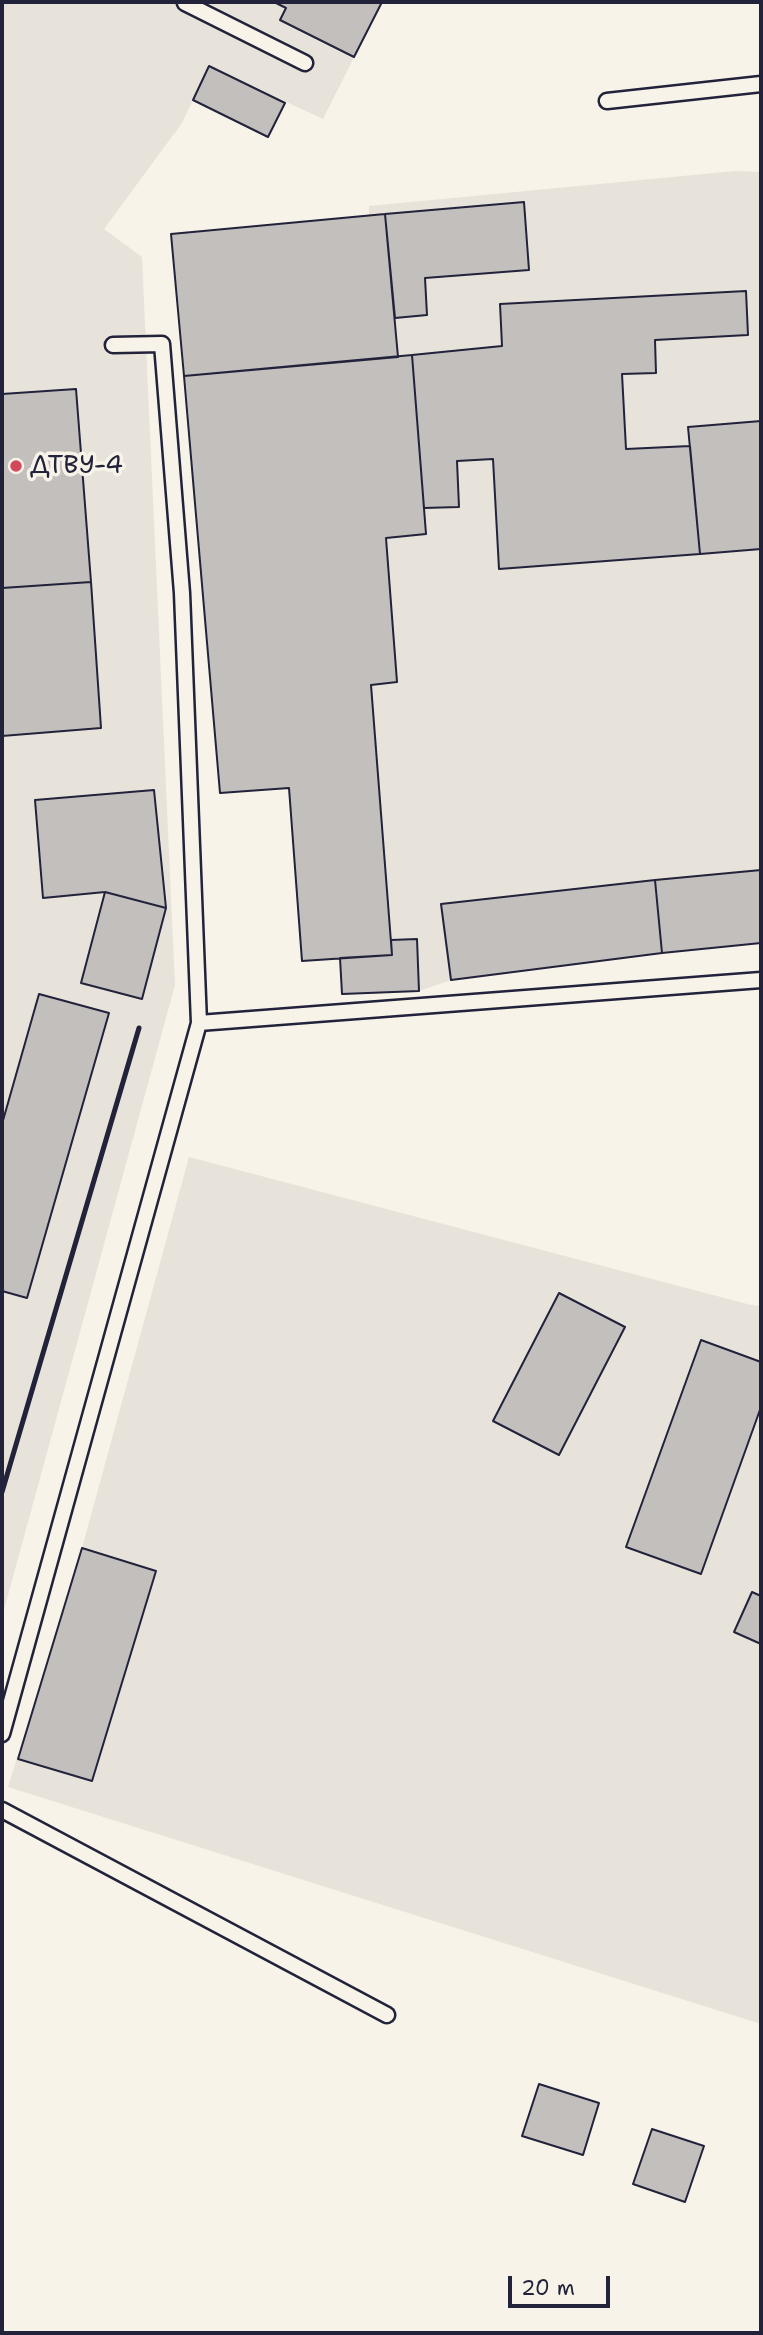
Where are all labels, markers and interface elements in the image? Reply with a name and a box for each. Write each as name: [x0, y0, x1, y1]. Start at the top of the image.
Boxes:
place label: ДТВУ-4: [30, 450, 123, 482]
marker: ДТВУ-4: [8, 458, 24, 474]
scale bar: [511, 2262, 612, 2306]
text: 20 m: [521, 2274, 575, 2302]

